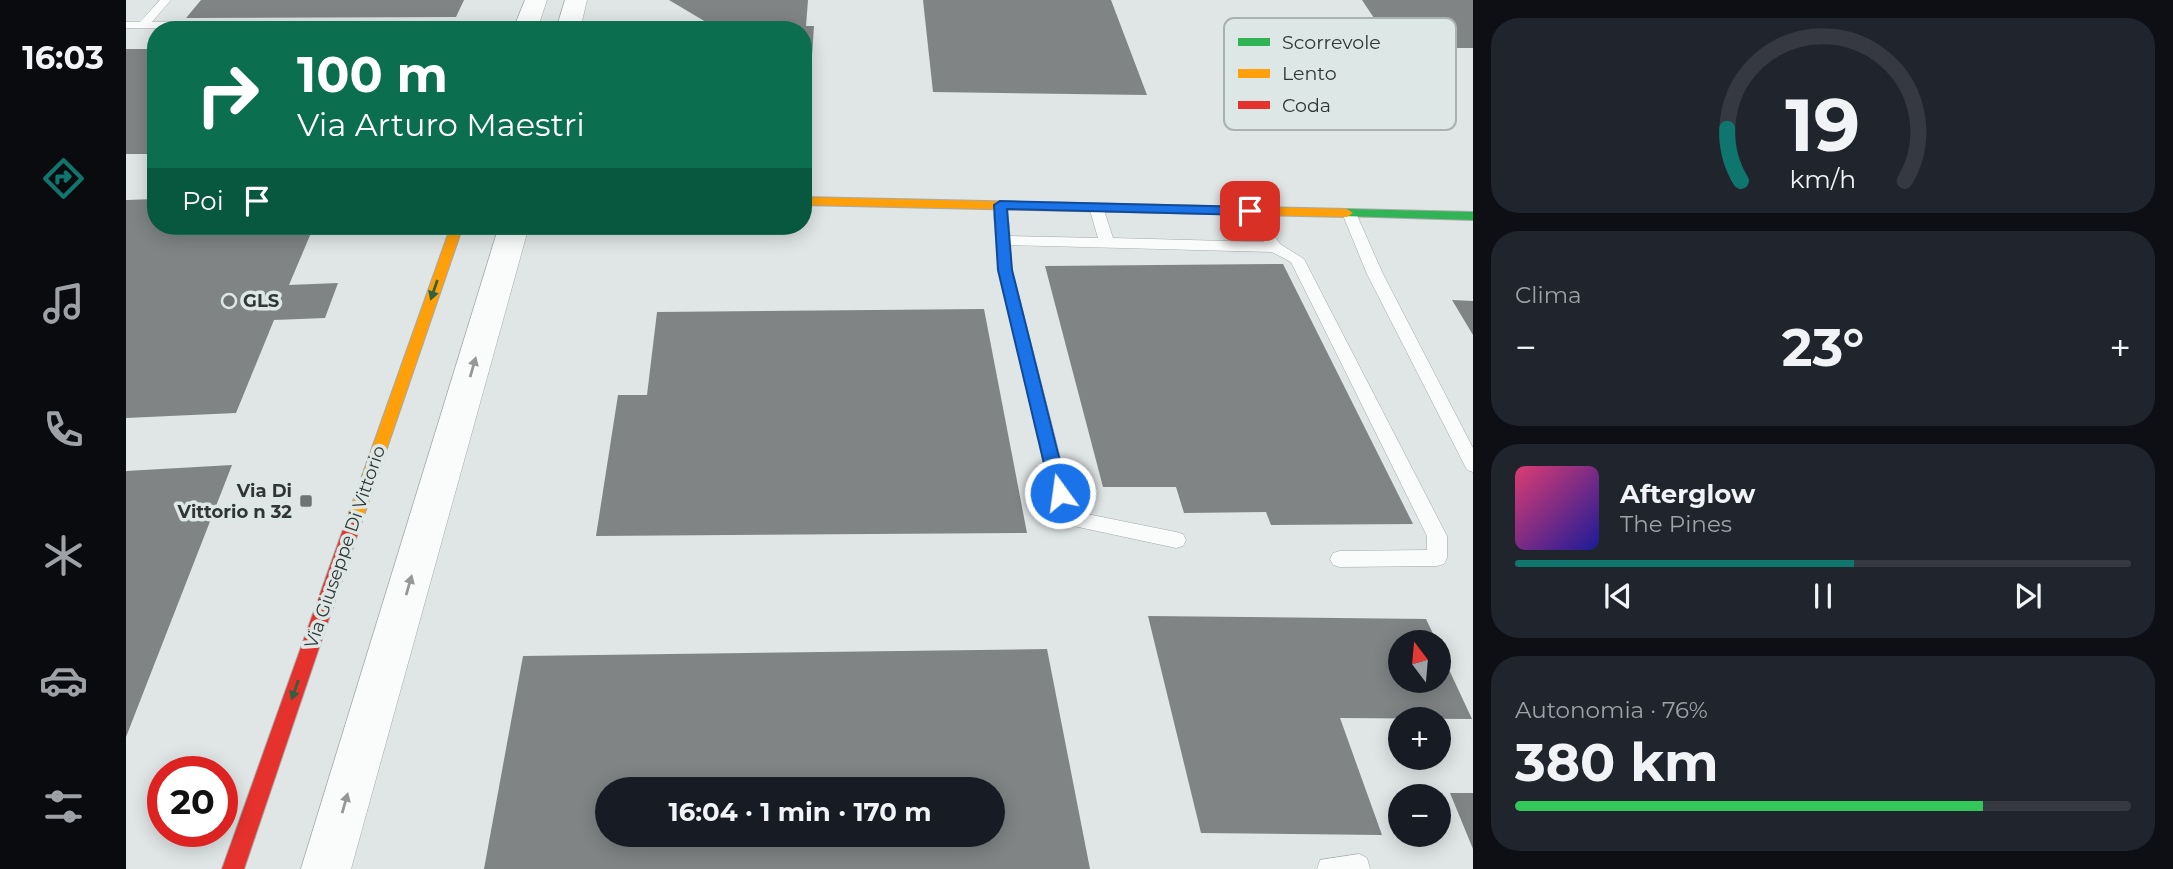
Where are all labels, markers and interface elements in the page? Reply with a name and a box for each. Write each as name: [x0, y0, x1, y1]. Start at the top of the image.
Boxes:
legend: [1224, 18, 1456, 130]
text: Scorrevole: [1282, 31, 1381, 54]
text: 16:03: [22, 38, 104, 77]
text: 100 m: [297, 45, 448, 104]
icon: right: [182, 49, 273, 140]
text: Lento: [1282, 62, 1337, 85]
text: 19: [1786, 82, 1860, 170]
text: Coda: [1282, 94, 1331, 117]
text: Via Arturo Maestri: [297, 105, 585, 144]
icon: directions: [39, 154, 88, 203]
text: km/h: [1790, 164, 1856, 194]
pin: [1220, 181, 1280, 241]
icon: arrive: [238, 182, 276, 220]
text: Poi: [182, 185, 224, 217]
icon: arrive: [1231, 192, 1269, 230]
icon: music: [39, 279, 88, 328]
one-way arrow: [428, 280, 439, 301]
text: Clima: [1515, 281, 1582, 309]
place label: GLS: [243, 290, 279, 312]
marker: GLS: [221, 293, 237, 309]
text: 23°: [1782, 316, 1864, 379]
text: −: [1515, 324, 1537, 371]
text: +: [2109, 324, 2131, 371]
one-way arrow: [468, 356, 478, 377]
icon: phone: [39, 405, 88, 454]
street label: Via Giuseppe Di Vittorio: [300, 443, 390, 651]
position arrow: [1023, 456, 1097, 530]
text: Afterglow: [1620, 478, 1755, 510]
place label: Via Di Vittorio n 32: [177, 480, 292, 523]
marker: Via Di Vittorio n 32: [298, 493, 314, 509]
text: The Pines: [1620, 510, 1732, 538]
icon: climate: [39, 531, 88, 580]
one-way arrow: [404, 574, 415, 596]
icon: previous: [1599, 577, 1637, 615]
icon: pause: [1804, 577, 1842, 615]
icon: next: [2009, 577, 2047, 615]
north arrow: [1388, 630, 1451, 693]
map controls: [1388, 630, 1451, 847]
icon: car: [39, 656, 88, 705]
one-way arrow: [289, 680, 300, 701]
text: Autonomia · 76%: [1515, 696, 1708, 724]
button: +: [1388, 707, 1451, 770]
text: 380 km: [1515, 731, 1719, 794]
speed limit sign: 20: [147, 756, 238, 847]
icon: filters: [39, 782, 88, 831]
button: −: [1388, 784, 1451, 847]
one-way arrow: [341, 793, 351, 814]
text: 16:04 · 1 min · 170 m: [669, 796, 931, 828]

